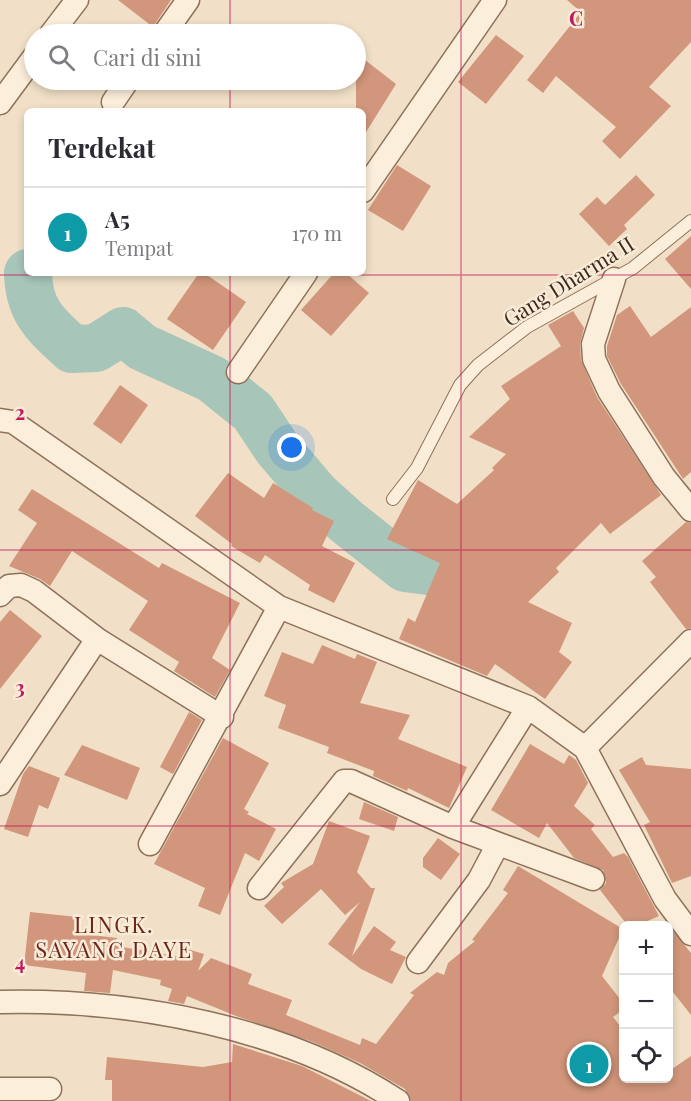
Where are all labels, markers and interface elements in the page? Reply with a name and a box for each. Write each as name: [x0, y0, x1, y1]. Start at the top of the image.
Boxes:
text: C: [569, 4, 583, 31]
search box: [24, 24, 366, 90]
icon: search: [45, 41, 78, 74]
text: Cari di sini: [93, 42, 201, 72]
text: Terdekat: [48, 130, 155, 165]
text: A5: [105, 204, 130, 234]
text: 1: [64, 219, 71, 246]
text: 170 m: [292, 219, 342, 246]
street label: Gang Dharma II: [497, 229, 639, 332]
text: Tempat: [105, 234, 173, 261]
text: 2: [15, 398, 25, 425]
your location: [277, 433, 306, 462]
text: 3: [15, 673, 25, 700]
district label: LINGK. SAYANG DAYE: [35, 909, 193, 964]
map controls: [619, 921, 673, 1083]
button: +: [619, 921, 673, 975]
text: 4: [15, 948, 25, 975]
button: −: [619, 975, 673, 1029]
button: locate: [619, 1029, 673, 1083]
pin: 1: [570, 1042, 608, 1086]

